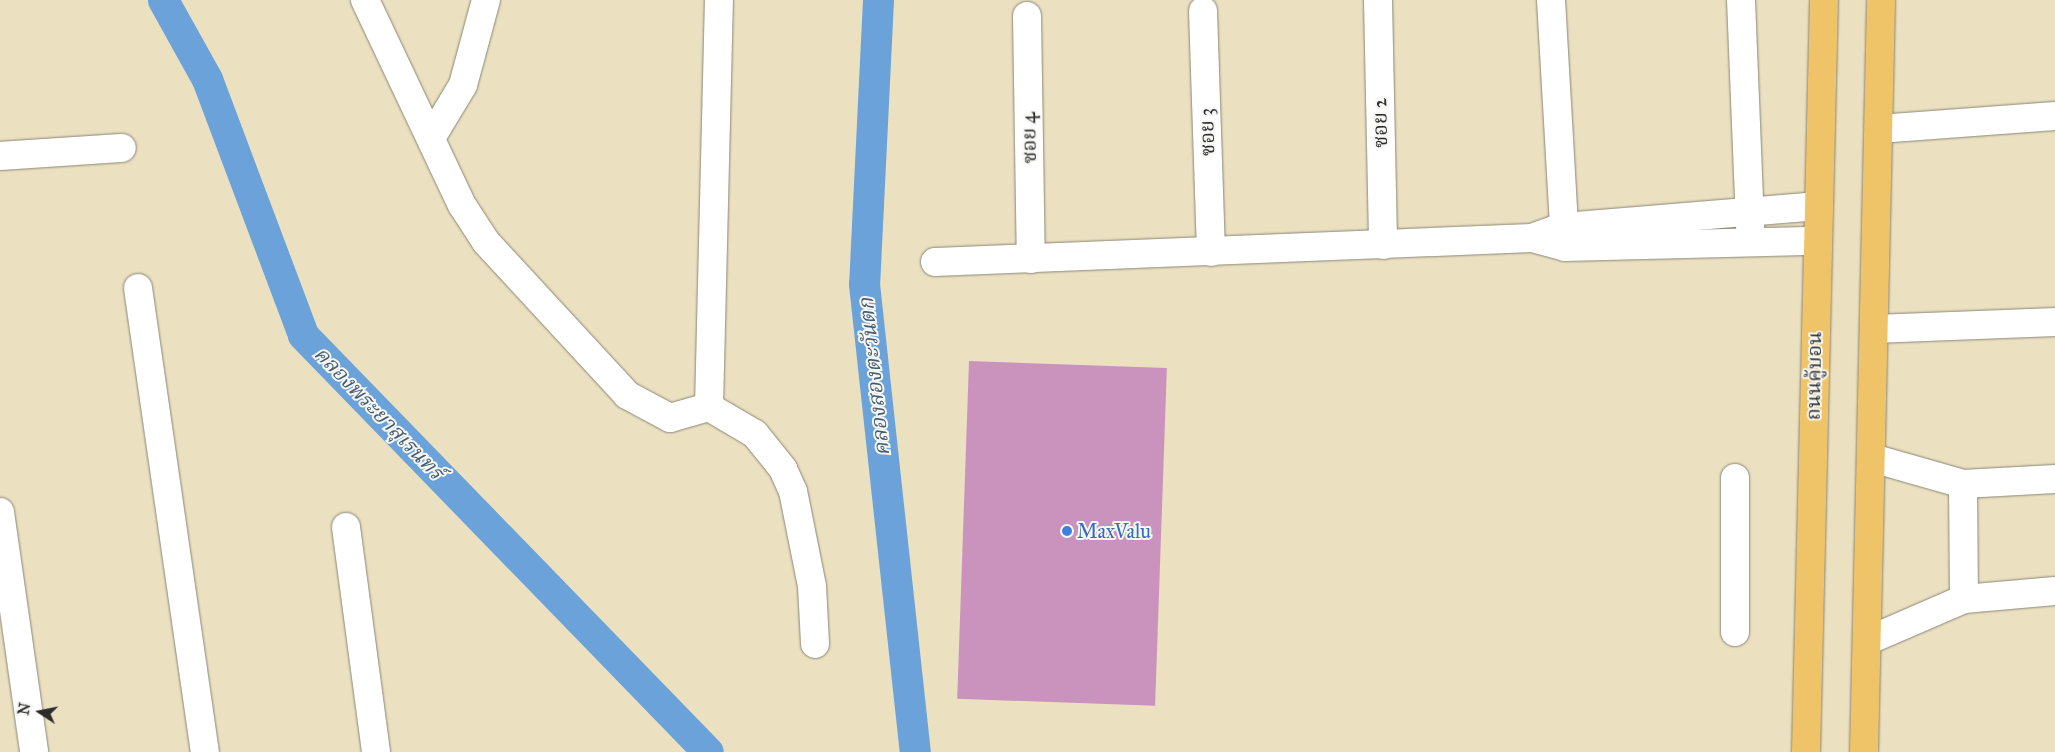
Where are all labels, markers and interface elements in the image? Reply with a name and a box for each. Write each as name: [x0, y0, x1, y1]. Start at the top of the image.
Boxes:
street label: ซอย 2: [1368, 98, 1392, 148]
street label: ซอย 3: [1194, 108, 1220, 156]
street label: ซอย 4: [1017, 112, 1041, 164]
water label: คลองสองตะวันตก: [853, 297, 895, 457]
street label: ถนนคู้บอน: [1801, 331, 1827, 421]
water label: คลองพระยาสุเรนทร์: [309, 341, 449, 485]
place label: MaxValu: [1077, 519, 1151, 543]
marker: MaxValu: [1061, 525, 1073, 537]
north arrow: [15, 687, 65, 737]
text: N: [15, 702, 34, 716]

